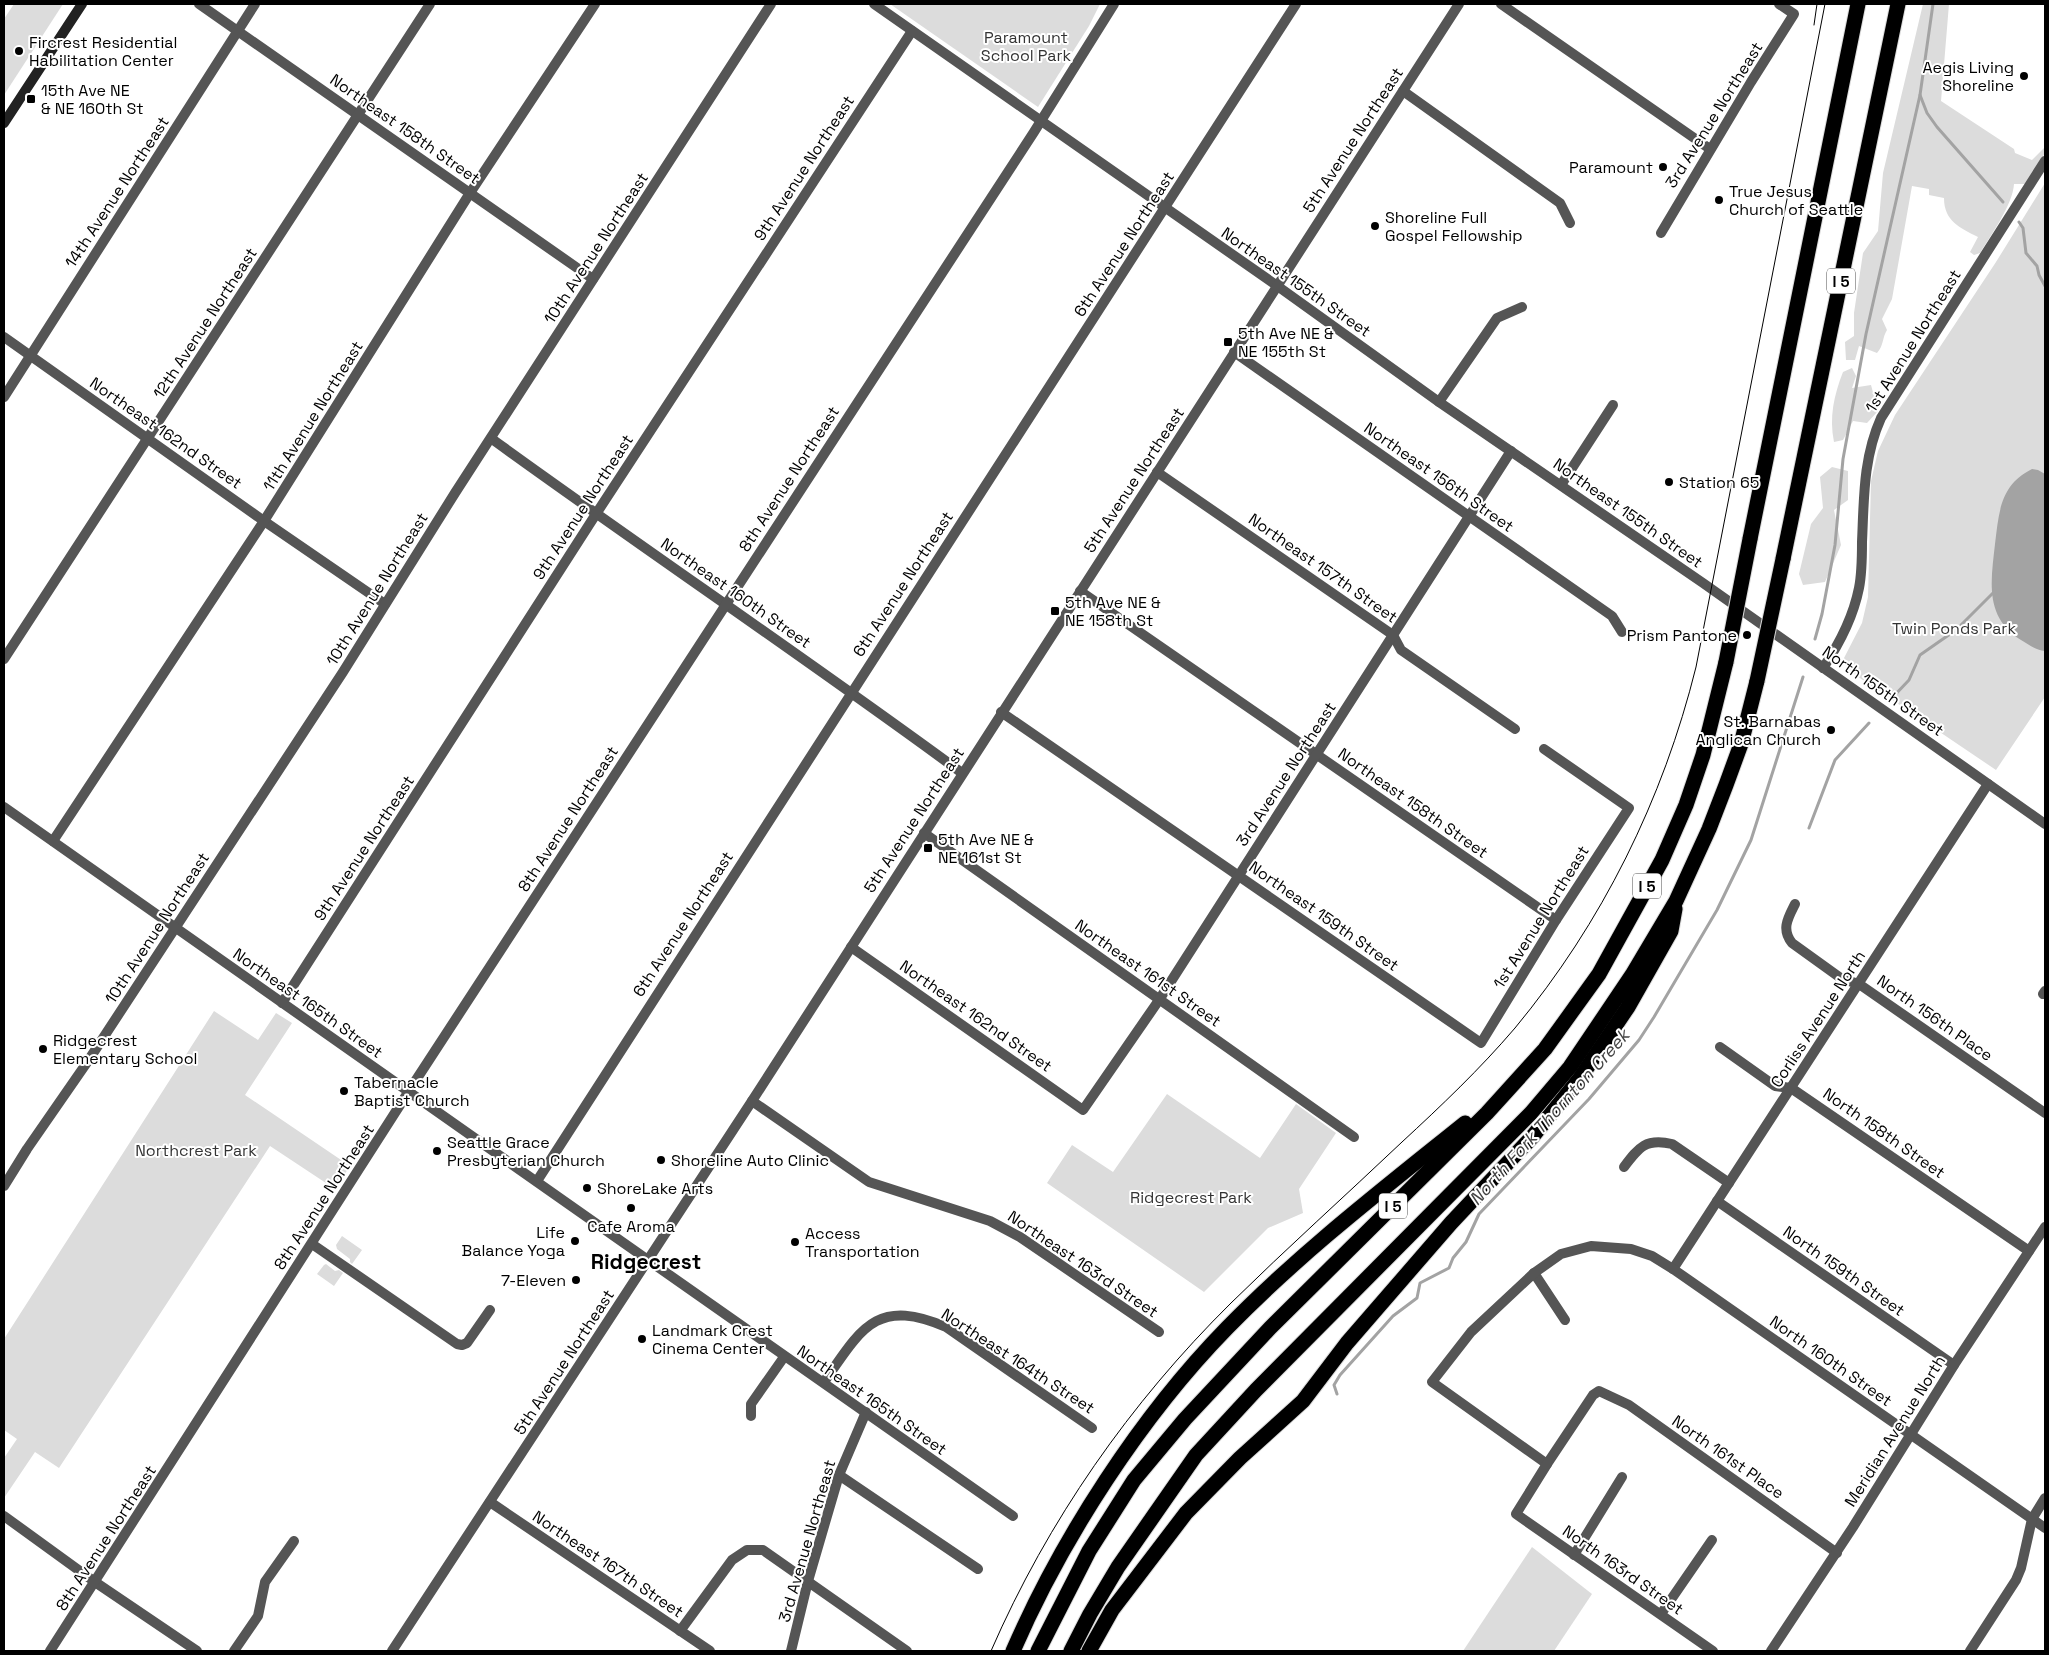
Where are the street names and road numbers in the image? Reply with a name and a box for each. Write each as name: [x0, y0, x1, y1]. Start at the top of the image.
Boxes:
street label: 3rd Avenue Northeast: [1661, 38, 1767, 192]
street label: 5th Avenue Northeast: [1298, 63, 1408, 217]
street label: Northeast 158th Street: [326, 69, 484, 189]
street label: 9th Avenue Northeast: [749, 91, 859, 245]
street label: 14th Avenue Northeast: [60, 112, 174, 272]
street label: 6th Avenue Northeast: [1069, 167, 1179, 321]
street label: 10th Avenue Northeast: [539, 168, 653, 328]
street label: Northeast 155th Street: [1217, 222, 1375, 342]
street label: 12th Avenue Northeast: [148, 243, 262, 403]
street label: 1st Avenue Northeast: [1860, 266, 1966, 416]
road number: I 5: [1827, 268, 1855, 294]
street label: 11th Avenue Northeast: [258, 337, 368, 495]
street label: Northeast 162nd Street: [86, 372, 246, 494]
street label: 8th Avenue Northeast: [734, 402, 844, 556]
street label: 5th Avenue Northeast: [1079, 403, 1189, 557]
street label: Northeast 156th Street: [1360, 417, 1518, 537]
street label: 9th Avenue Northeast: [528, 430, 638, 584]
street label: Northeast 155th Street: [1549, 453, 1707, 573]
street label: 6th Avenue Northeast: [848, 507, 958, 661]
street label: 10th Avenue Northeast: [321, 509, 433, 669]
street label: Northeast 157th Street: [1244, 509, 1402, 627]
street label: Northeast 160th Street: [657, 533, 815, 653]
street label: North 155th Street: [1818, 641, 1948, 741]
street label: 3rd Avenue Northeast: [1231, 698, 1341, 850]
street label: 8th Avenue Northeast: [513, 742, 623, 896]
street label: 5th Avenue Northeast: [859, 743, 969, 897]
street label: Northeast 158th Street: [1334, 743, 1492, 863]
street label: 9th Avenue Northeast: [309, 771, 419, 925]
street label: 1st Avenue Northeast: [1488, 842, 1594, 992]
street label: 6th Avenue Northeast: [628, 847, 738, 1001]
street label: 10th Avenue Northeast: [100, 848, 214, 1008]
street label: Northeast 159th Street: [1245, 856, 1403, 976]
road number: I 5: [1633, 874, 1661, 898]
street label: Northeast 161st Street: [1071, 915, 1225, 1031]
street label: Northeast 165th Street: [229, 943, 387, 1063]
street label: Corliss Avenue North: [1766, 947, 1870, 1091]
street label: Northeast 162nd Street: [896, 955, 1056, 1077]
street label: North 156th Place: [1873, 970, 1997, 1066]
street label: North 158th Street: [1819, 1083, 1949, 1183]
street label: 8th Avenue Northeast: [269, 1120, 379, 1274]
road number: I 5: [1379, 1194, 1407, 1218]
street label: Northeast 163rd Street: [1004, 1206, 1162, 1322]
street label: North 159th Street: [1779, 1221, 1909, 1321]
street label: 5th Avenue Northeast: [509, 1285, 619, 1439]
street label: Northeast 164th Street: [937, 1304, 1099, 1418]
street label: North 160th Street: [1766, 1311, 1896, 1411]
street label: Northeast 165th Street: [793, 1340, 951, 1460]
street label: Meridian Avenue North: [1840, 1351, 1950, 1511]
street label: North 161st Place: [1668, 1410, 1788, 1504]
street label: 3rd Avenue Northeast: [774, 1457, 840, 1625]
street label: 8th Avenue Northeast: [51, 1461, 161, 1615]
street label: Northeast 167th Street: [529, 1506, 687, 1622]
street label: North 163rd Street: [1558, 1520, 1688, 1620]

